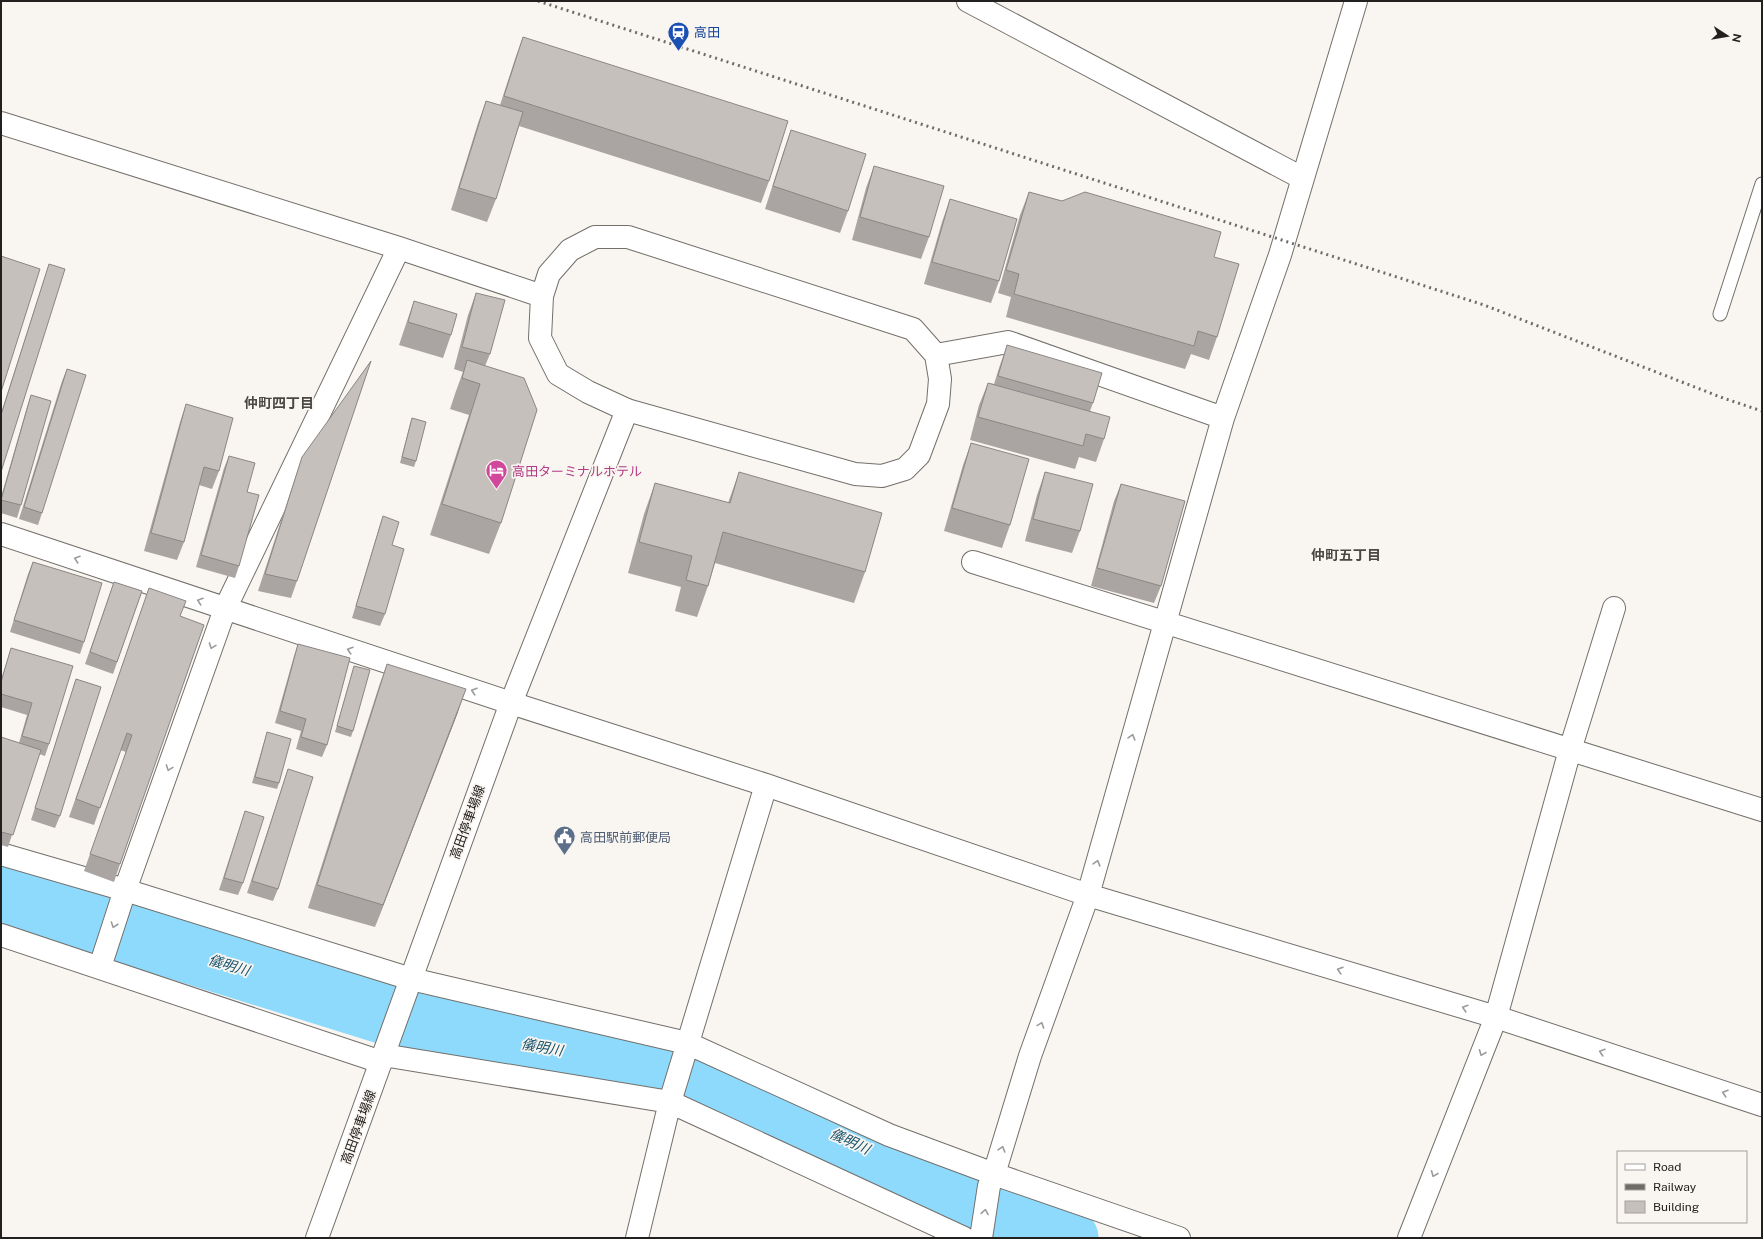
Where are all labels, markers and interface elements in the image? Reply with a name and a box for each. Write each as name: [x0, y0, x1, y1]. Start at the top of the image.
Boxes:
north arrow: [1707, 16, 1747, 56]
station icon: 高田: [665, 19, 691, 52]
place label: 高田: [694, 25, 720, 40]
text: N: [1730, 33, 1744, 44]
district label: 仲町四丁目: [244, 395, 314, 411]
hotel icon: 高田ターミナルホテル: [484, 458, 510, 491]
place label: 高田ターミナルホテル: [512, 464, 642, 479]
district label: 仲町五丁目: [1311, 547, 1381, 563]
one-way arrow: [73, 556, 80, 564]
one-way arrow: [197, 597, 204, 605]
one-way arrow: [208, 642, 217, 649]
one-way arrow: [347, 646, 354, 655]
one-way arrow: [470, 687, 477, 695]
one-way arrow: [1127, 734, 1136, 741]
one-way arrow: [165, 765, 173, 772]
street label: 高田停車場線: [447, 783, 488, 861]
public building icon: 高田駅前郵便局: [552, 824, 578, 857]
place label: 高田駅前郵便局: [580, 830, 671, 845]
one-way arrow: [1092, 859, 1101, 866]
one-way arrow: [110, 921, 118, 928]
water label: 儀明川: [207, 951, 253, 979]
one-way arrow: [1337, 966, 1344, 975]
one-way arrow: [1461, 1004, 1468, 1013]
one-way arrow: [1037, 1022, 1045, 1029]
water label: 儀明川: [520, 1035, 566, 1059]
one-way arrow: [1598, 1048, 1605, 1057]
one-way arrow: [1478, 1050, 1486, 1057]
street label: 高田停車場線: [338, 1088, 379, 1166]
one-way arrow: [1722, 1089, 1729, 1098]
water label: 儀明川: [828, 1125, 874, 1158]
one-way arrow: [997, 1146, 1006, 1153]
legend: [1617, 1151, 1747, 1223]
text: Road: [1653, 1160, 1681, 1174]
one-way arrow: [1431, 1170, 1439, 1178]
text: Railway: [1653, 1180, 1697, 1194]
text: Building: [1653, 1200, 1699, 1214]
one-way arrow: [980, 1209, 989, 1215]

